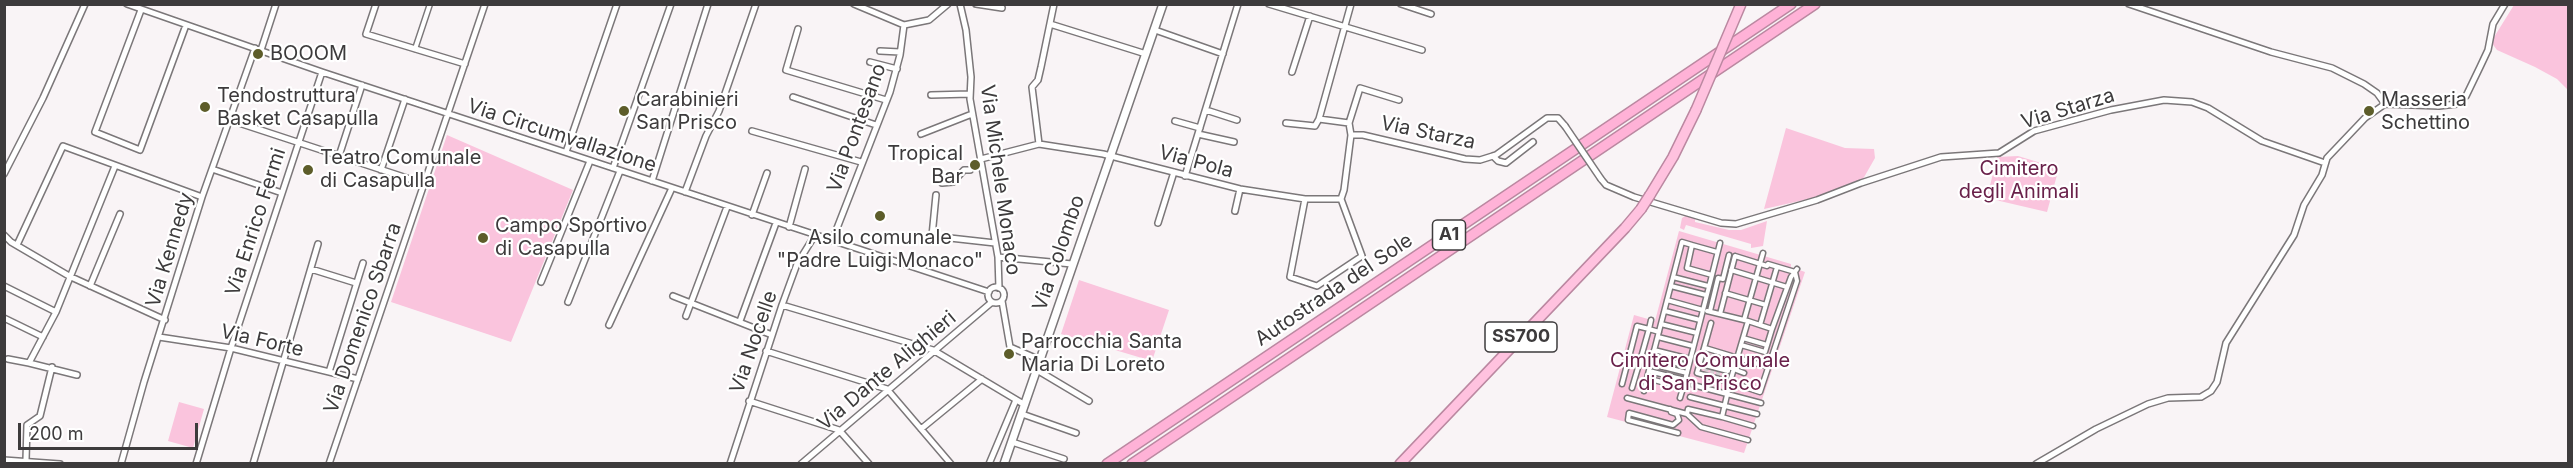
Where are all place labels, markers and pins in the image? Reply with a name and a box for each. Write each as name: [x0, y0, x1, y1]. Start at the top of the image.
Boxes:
place label: BOOOM: [270, 42, 347, 66]
marker: BOOOM: [251, 47, 265, 61]
place label: Tendostruttura Basket Casapulla: [217, 84, 379, 131]
place label: Carabinieri San Prisco: [636, 88, 739, 135]
place label: Masseria Schettino: [2381, 88, 2470, 135]
marker: Tendostruttura Basket Casapulla: [198, 100, 212, 114]
marker: Carabinieri San Prisco: [617, 104, 631, 118]
marker: Masseria Schettino: [2362, 104, 2376, 118]
place label: Tropical Bar: [887, 142, 963, 189]
place label: Teatro Comunale di Casapulla: [320, 146, 481, 193]
marker: Tropical Bar: [968, 158, 982, 172]
marker: Teatro Comunale di Casapulla: [301, 163, 315, 177]
marker: Asilo comunale "Padre Luigi Monaco": [873, 209, 887, 223]
place label: Campo Sportivo di Casapulla: [495, 214, 647, 261]
place label: Asilo comunale "Padre Luigi Monaco": [777, 226, 983, 273]
marker: Campo Sportivo di Casapulla: [476, 231, 490, 245]
place label: Parrocchia Santa Maria Di Loreto: [1021, 330, 1182, 377]
marker: Parrocchia Santa Maria Di Loreto: [1002, 347, 1016, 361]

